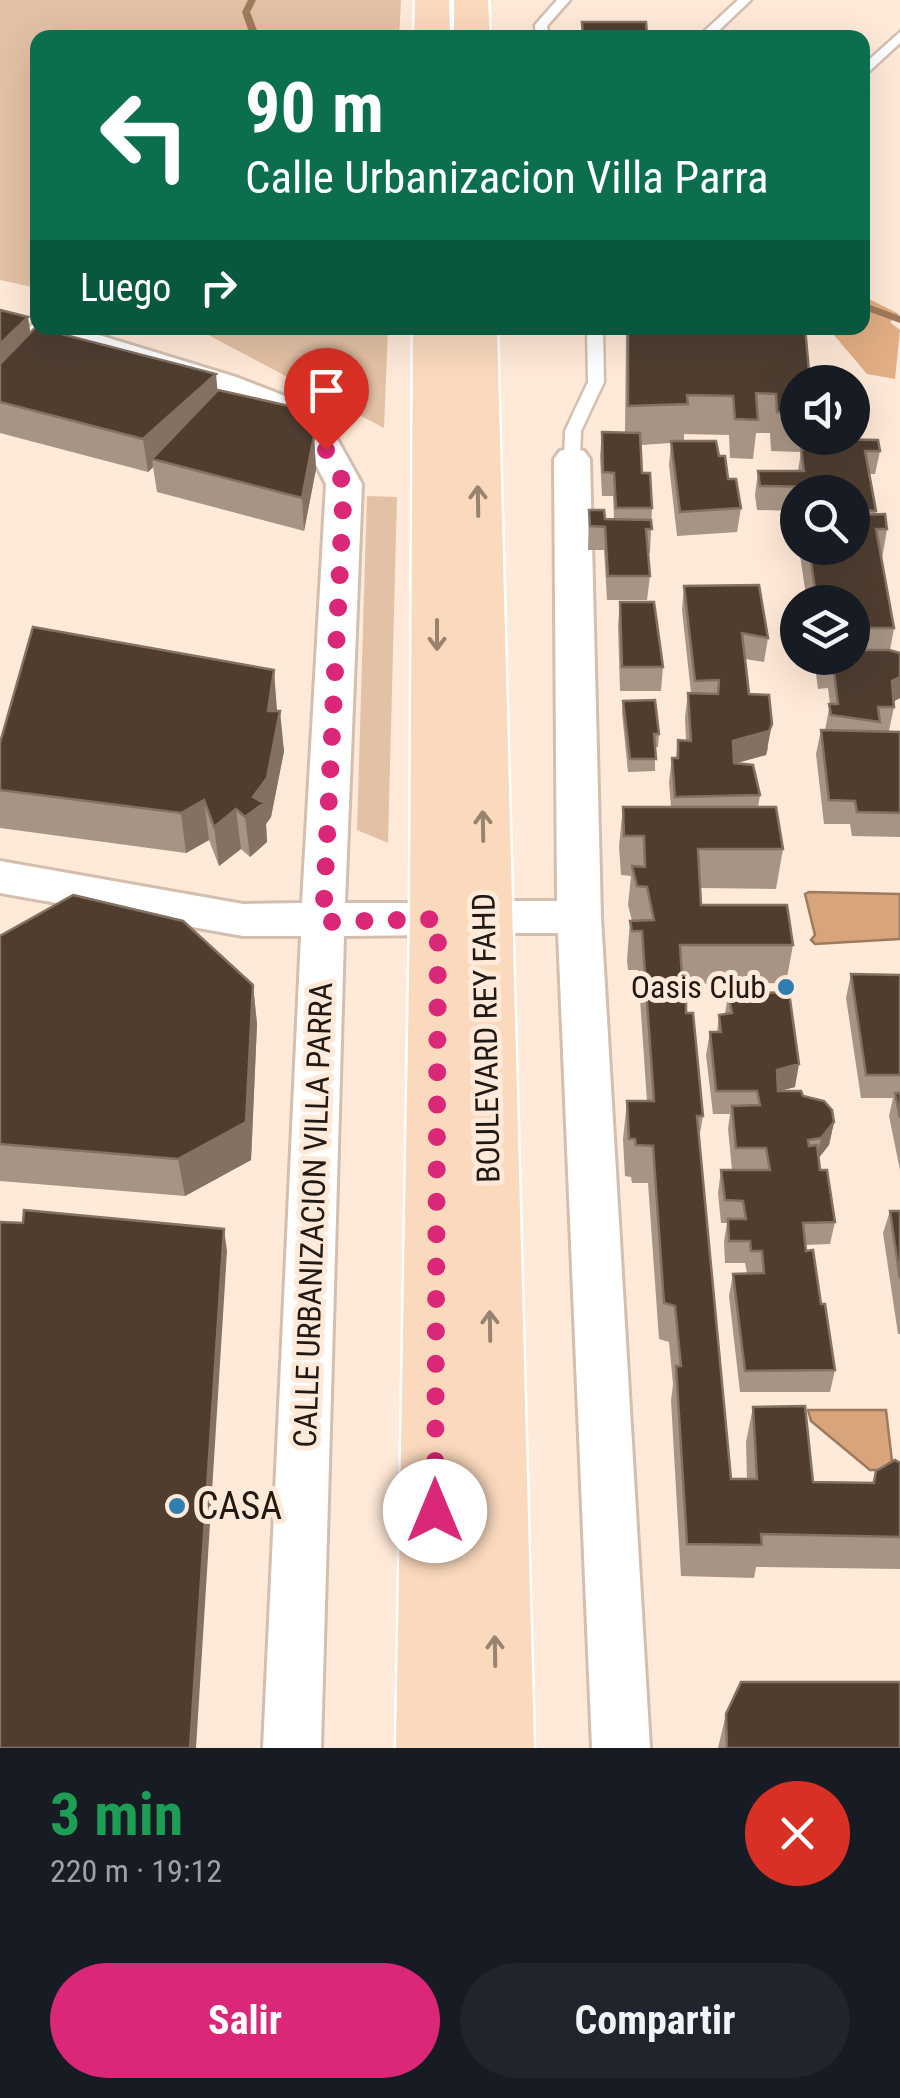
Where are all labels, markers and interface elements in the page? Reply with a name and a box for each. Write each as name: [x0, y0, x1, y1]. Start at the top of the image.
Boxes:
text: 90 m: [245, 67, 384, 149]
icon: left: [80, 70, 210, 200]
text: Calle Urbanizacion Villa Parra: [245, 151, 769, 204]
icon: right: [191, 260, 246, 315]
text: Luego: [80, 266, 171, 310]
pin: [284, 348, 369, 451]
icon: arrive: [299, 363, 354, 418]
map controls: [780, 365, 870, 675]
button: sound: [780, 365, 870, 455]
button: search: [780, 475, 870, 565]
one-way arrow: [468, 485, 488, 518]
button: layers: [780, 585, 870, 675]
one-way arrow: [427, 618, 446, 650]
one-way arrow: [474, 810, 492, 842]
street label: BOULEVARD REY FAHD: [464, 893, 508, 1183]
place label: Oasis Club: [631, 968, 766, 1006]
marker: Oasis Club: [775, 976, 797, 998]
street label: CALLE URBANIZACION VILLA PARRA: [286, 982, 340, 1448]
one-way arrow: [480, 1310, 500, 1342]
position arrow: [383, 1459, 487, 1563]
place label: CASA: [197, 1484, 282, 1528]
marker: CASA: [166, 1495, 188, 1517]
one-way arrow: [486, 1635, 504, 1668]
text: 3 min: [50, 1779, 183, 1850]
button: close: [745, 1781, 850, 1886]
text: 220 m · 19:12: [50, 1852, 222, 1890]
button: Salir: [50, 1963, 440, 2078]
button: Compartir: [460, 1963, 850, 2078]

